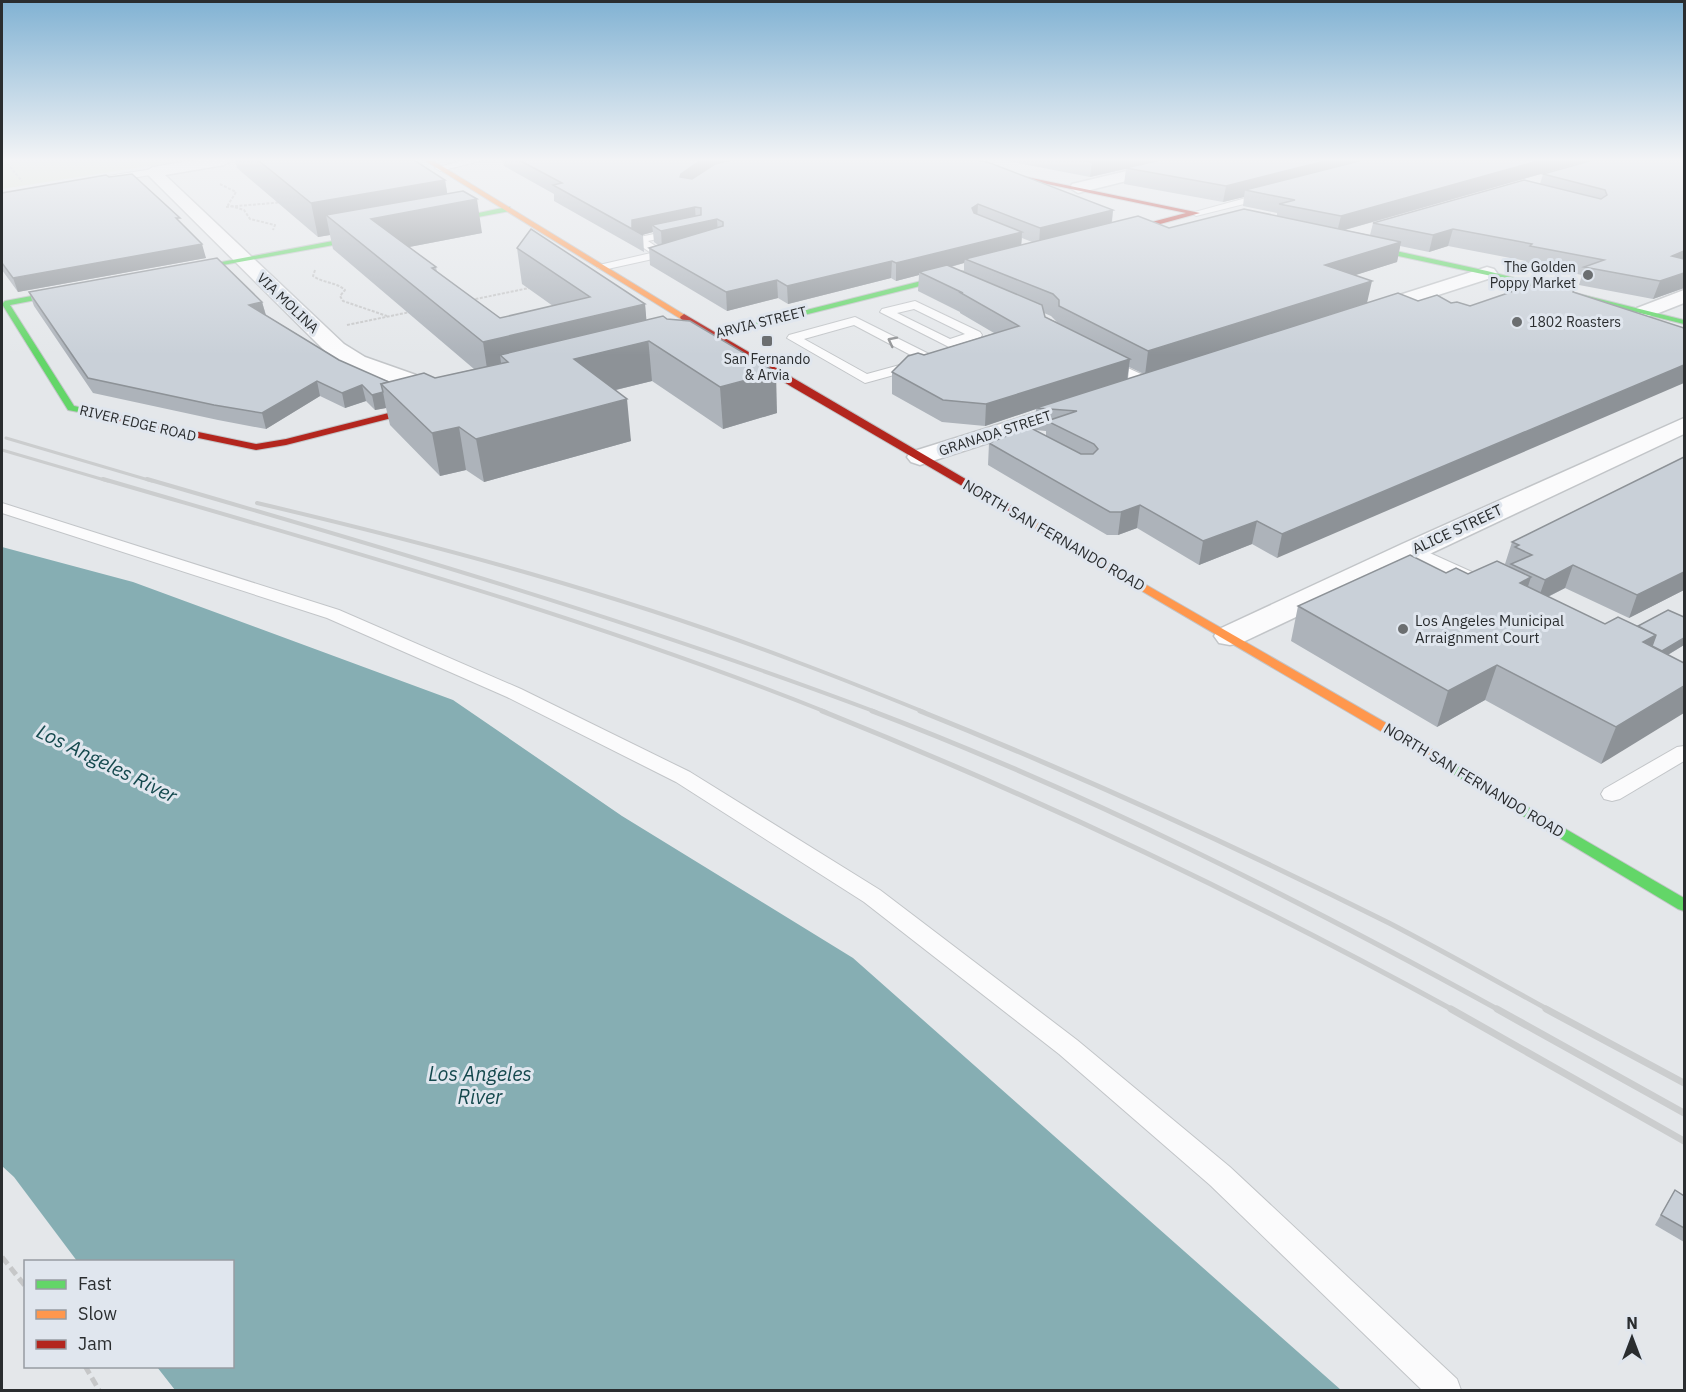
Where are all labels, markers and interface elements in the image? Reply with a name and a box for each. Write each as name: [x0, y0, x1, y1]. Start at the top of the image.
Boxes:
place label: The Golden Poppy Market: [1490, 258, 1576, 292]
marker: The Golden Poppy Market: [1581, 268, 1595, 282]
street label: VIA MOLINA: [253, 269, 323, 337]
street label: ARVIA STREET: [714, 302, 808, 342]
place label: 1802 Roasters: [1529, 313, 1621, 331]
marker: 1802 Roasters: [1510, 315, 1524, 329]
marker: San Fernando & Arvia: [760, 334, 774, 348]
one-way arrow: [888, 337, 898, 348]
place label: San Fernando & Arvia: [724, 350, 810, 384]
street label: RIVER EDGE ROAD: [78, 401, 198, 445]
street label: GRANADA STREET: [936, 406, 1054, 460]
street label: NORTH SAN FERNANDO ROAD: [960, 475, 1148, 595]
street label: ALICE STREET: [1409, 500, 1506, 558]
place label: Los Angeles Municipal Arraignment Court: [1415, 611, 1564, 647]
marker: Los Angeles Municipal Arraignment Court: [1396, 622, 1410, 636]
water label: Los Angeles River: [32, 717, 182, 809]
street label: NORTH SAN FERNANDO ROAD: [1380, 719, 1568, 841]
water label: Los Angeles River: [428, 1060, 532, 1110]
legend: [24, 1260, 234, 1368]
text: Fast: [78, 1272, 112, 1295]
text: Slow: [78, 1302, 117, 1325]
north arrow: [1602, 1308, 1662, 1368]
text: N: [1626, 1313, 1638, 1333]
text: Jam: [78, 1332, 113, 1355]

